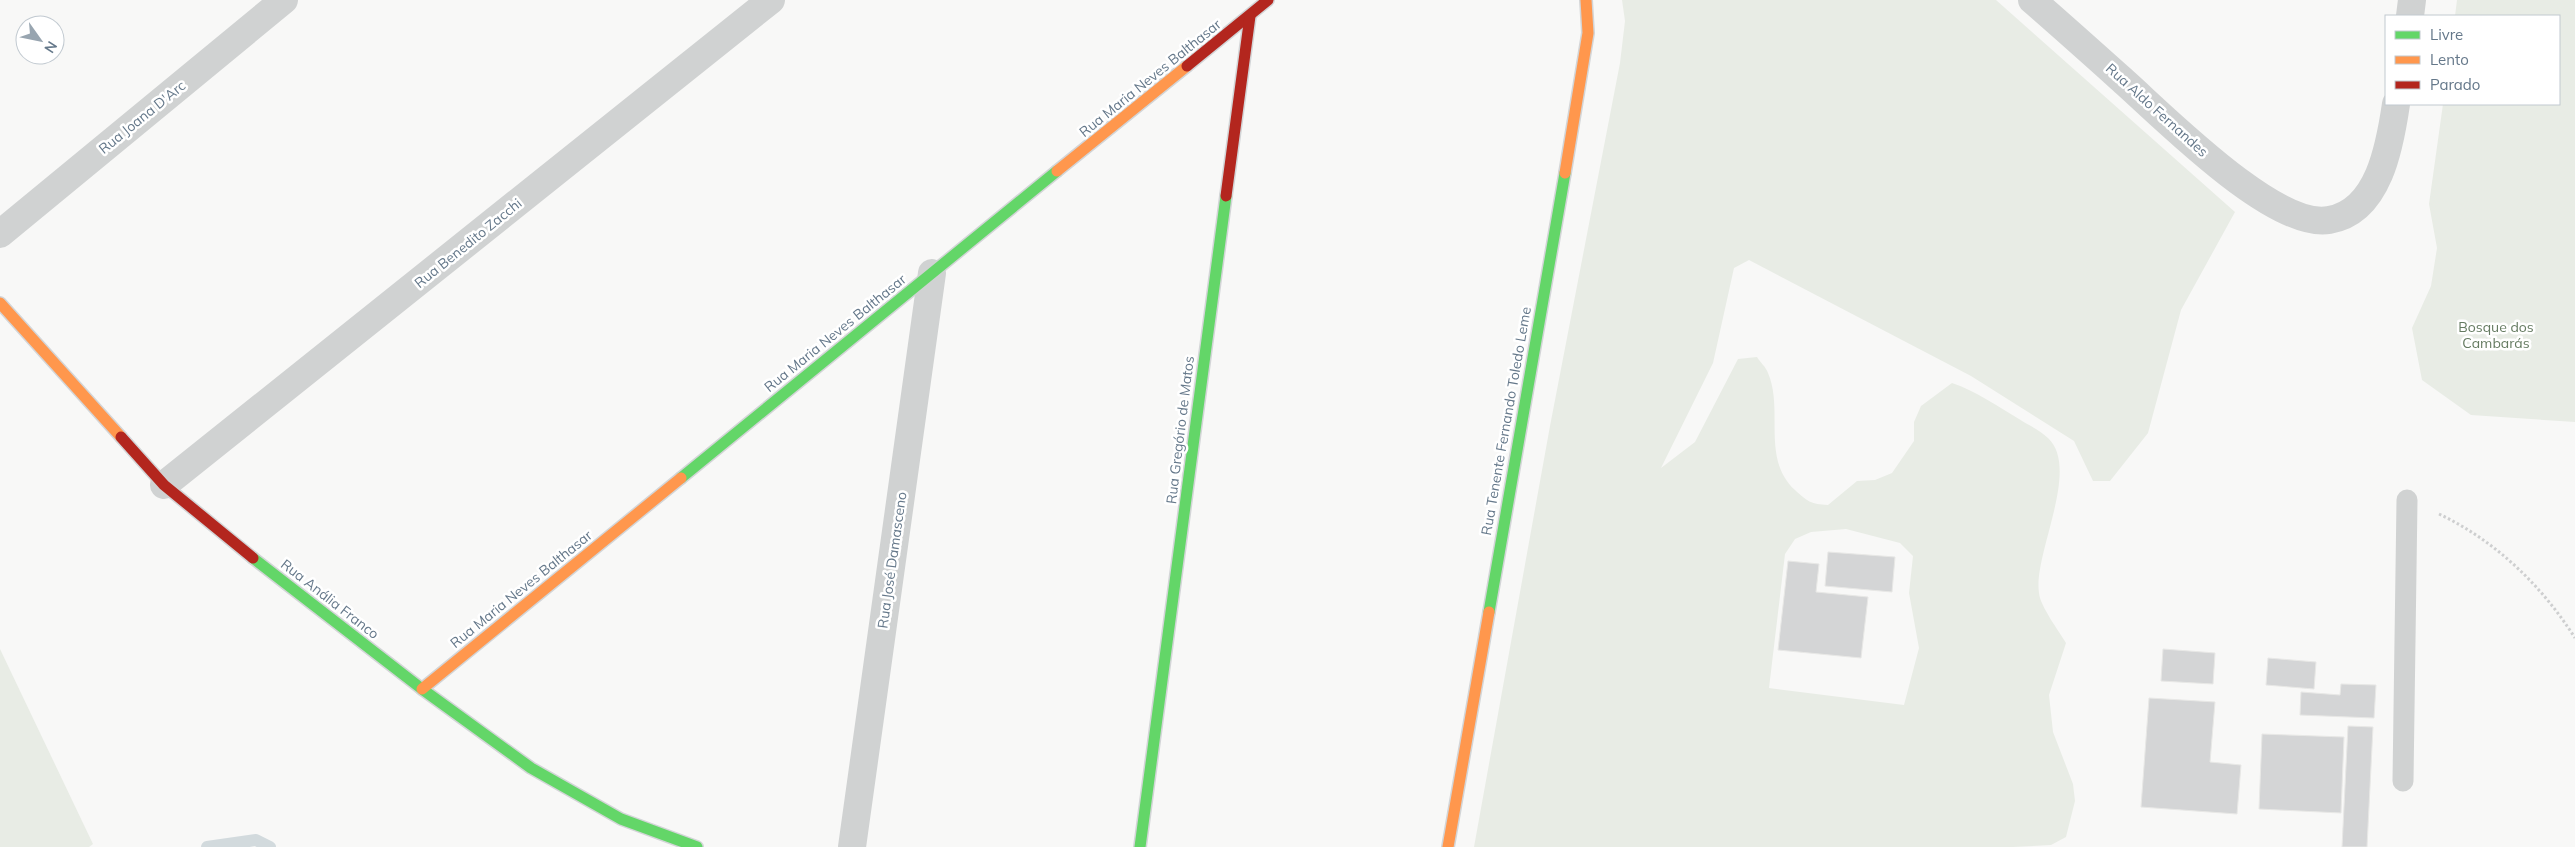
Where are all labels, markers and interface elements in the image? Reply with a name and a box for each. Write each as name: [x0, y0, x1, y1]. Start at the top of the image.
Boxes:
north arrow: [15, 15, 65, 65]
street label: Rua Maria Neves Balthasar: [1075, 15, 1225, 141]
legend: [2385, 15, 2560, 105]
text: Livre: [2430, 25, 2463, 44]
text: N: [40, 38, 61, 56]
text: Lento: [2430, 50, 2469, 69]
street label: Rua Aldo Fernandes: [2102, 59, 2212, 161]
text: Parado: [2430, 75, 2480, 94]
street label: Rua Joana D'Arc: [95, 76, 189, 158]
street label: Rua Benedito Zacchi: [411, 194, 525, 292]
street label: Rua Maria Neves Balthasar: [760, 270, 910, 396]
street label: Rua Tenente Fernando Toledo Leme: [1477, 305, 1535, 537]
park label: Bosque dos Cambarás: [2458, 318, 2534, 352]
street label: Rua Gregório de Matos: [1162, 355, 1198, 505]
street label: Rua José Damasceno: [874, 491, 910, 629]
street label: Rua Maria Neves Balthasar: [446, 526, 596, 652]
street label: Rua Anália Franco: [277, 555, 383, 643]

